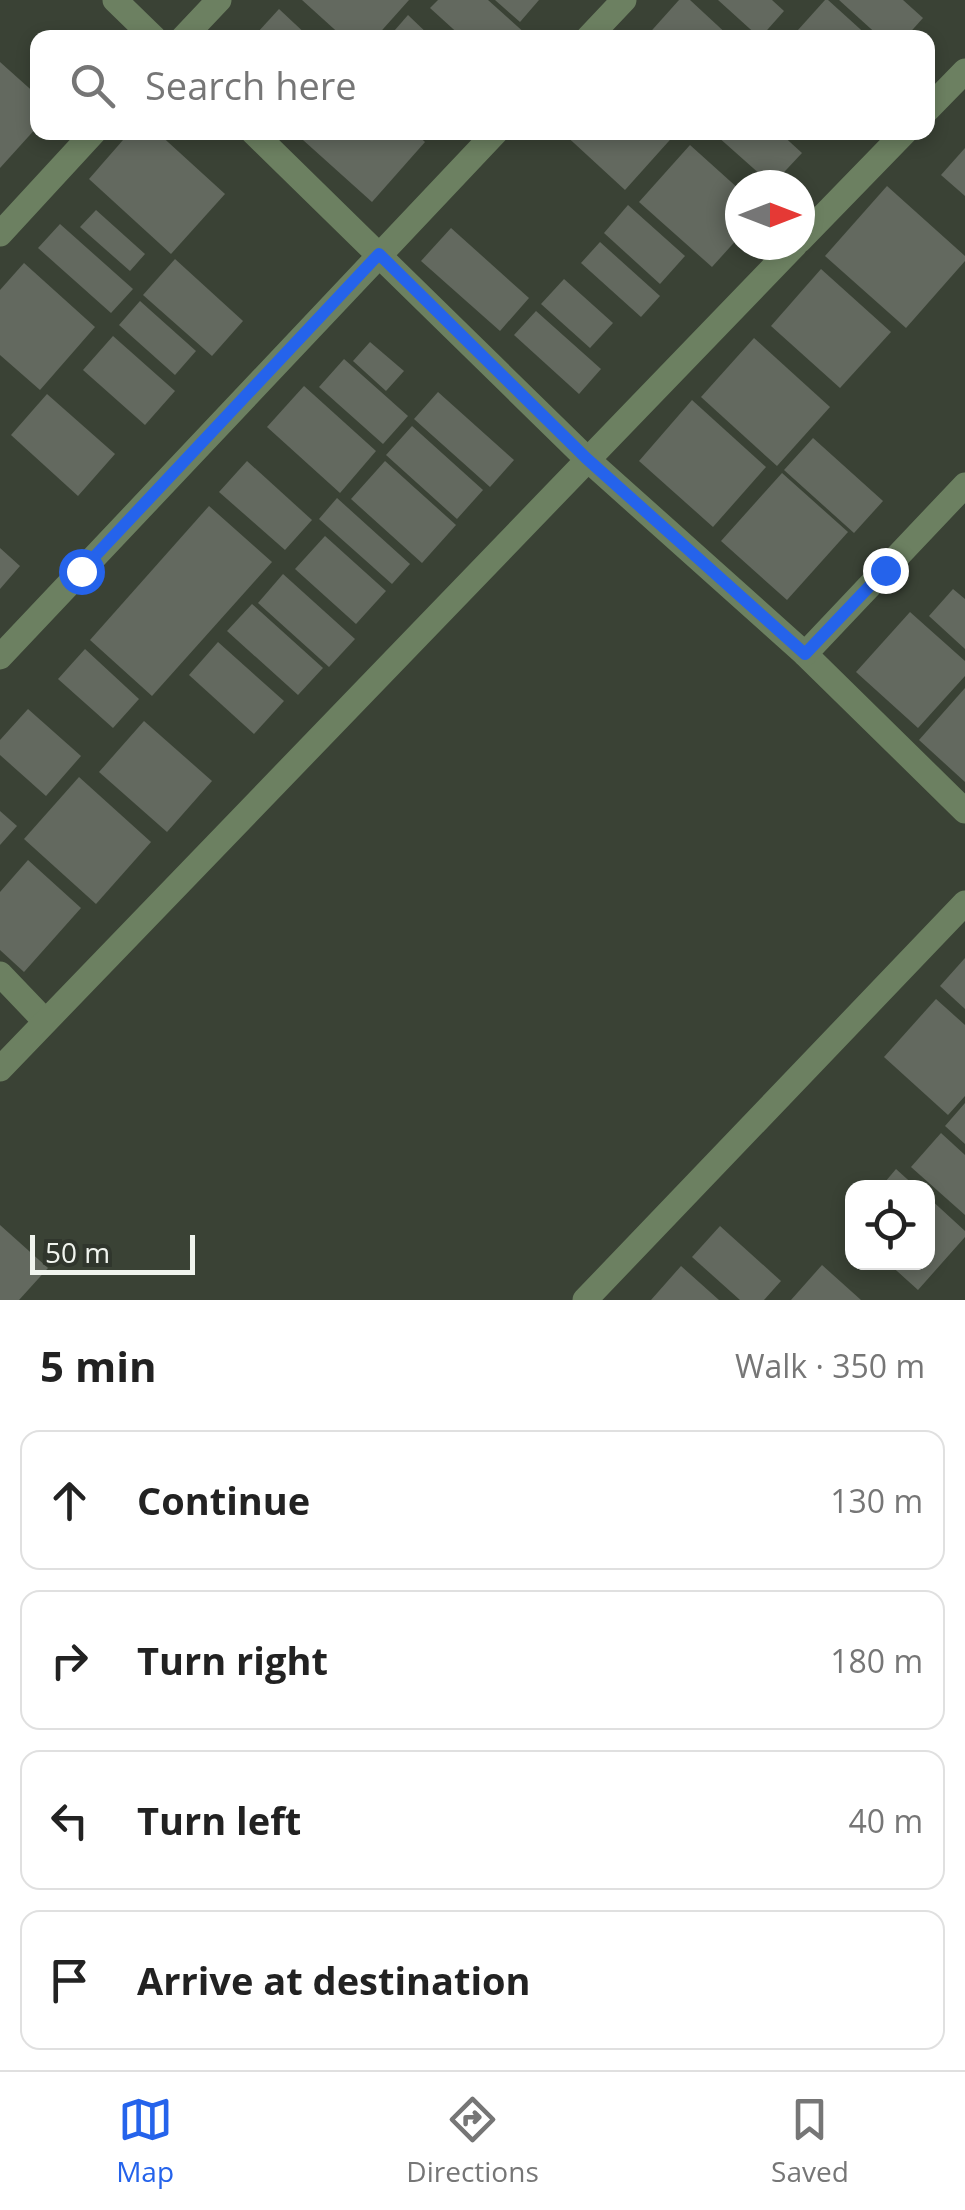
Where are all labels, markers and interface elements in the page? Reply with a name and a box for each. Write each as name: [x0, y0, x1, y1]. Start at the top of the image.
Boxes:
search box: [30, 30, 935, 140]
icon: search: [65, 58, 120, 113]
text: Search here: [145, 59, 357, 111]
north arrow: [725, 170, 815, 260]
route end: [863, 548, 909, 594]
route start: [59, 549, 105, 595]
map controls: [845, 1180, 935, 1270]
button: locate: [845, 1180, 935, 1270]
scale bar: [30, 1230, 195, 1274]
text: 50 m: [45, 1233, 110, 1271]
text: 5 min: [40, 1337, 157, 1394]
text: Walk · 350 m: [735, 1344, 925, 1387]
icon: ahead: [42, 1473, 97, 1528]
text: Continue: [137, 1474, 310, 1526]
text: 130 m: [830, 1479, 923, 1522]
icon: right: [42, 1633, 97, 1688]
text: Turn right: [137, 1634, 328, 1686]
text: 180 m: [830, 1639, 923, 1682]
icon: left: [42, 1793, 97, 1848]
text: Turn left: [137, 1794, 301, 1846]
text: 40 m: [848, 1799, 923, 1842]
icon: arrive: [42, 1953, 97, 2008]
text: Arrive at destination: [137, 1954, 531, 2006]
tab: Map: [116, 2092, 174, 2190]
tab: Directions: [406, 2092, 539, 2190]
tab: Saved: [771, 2092, 849, 2190]

